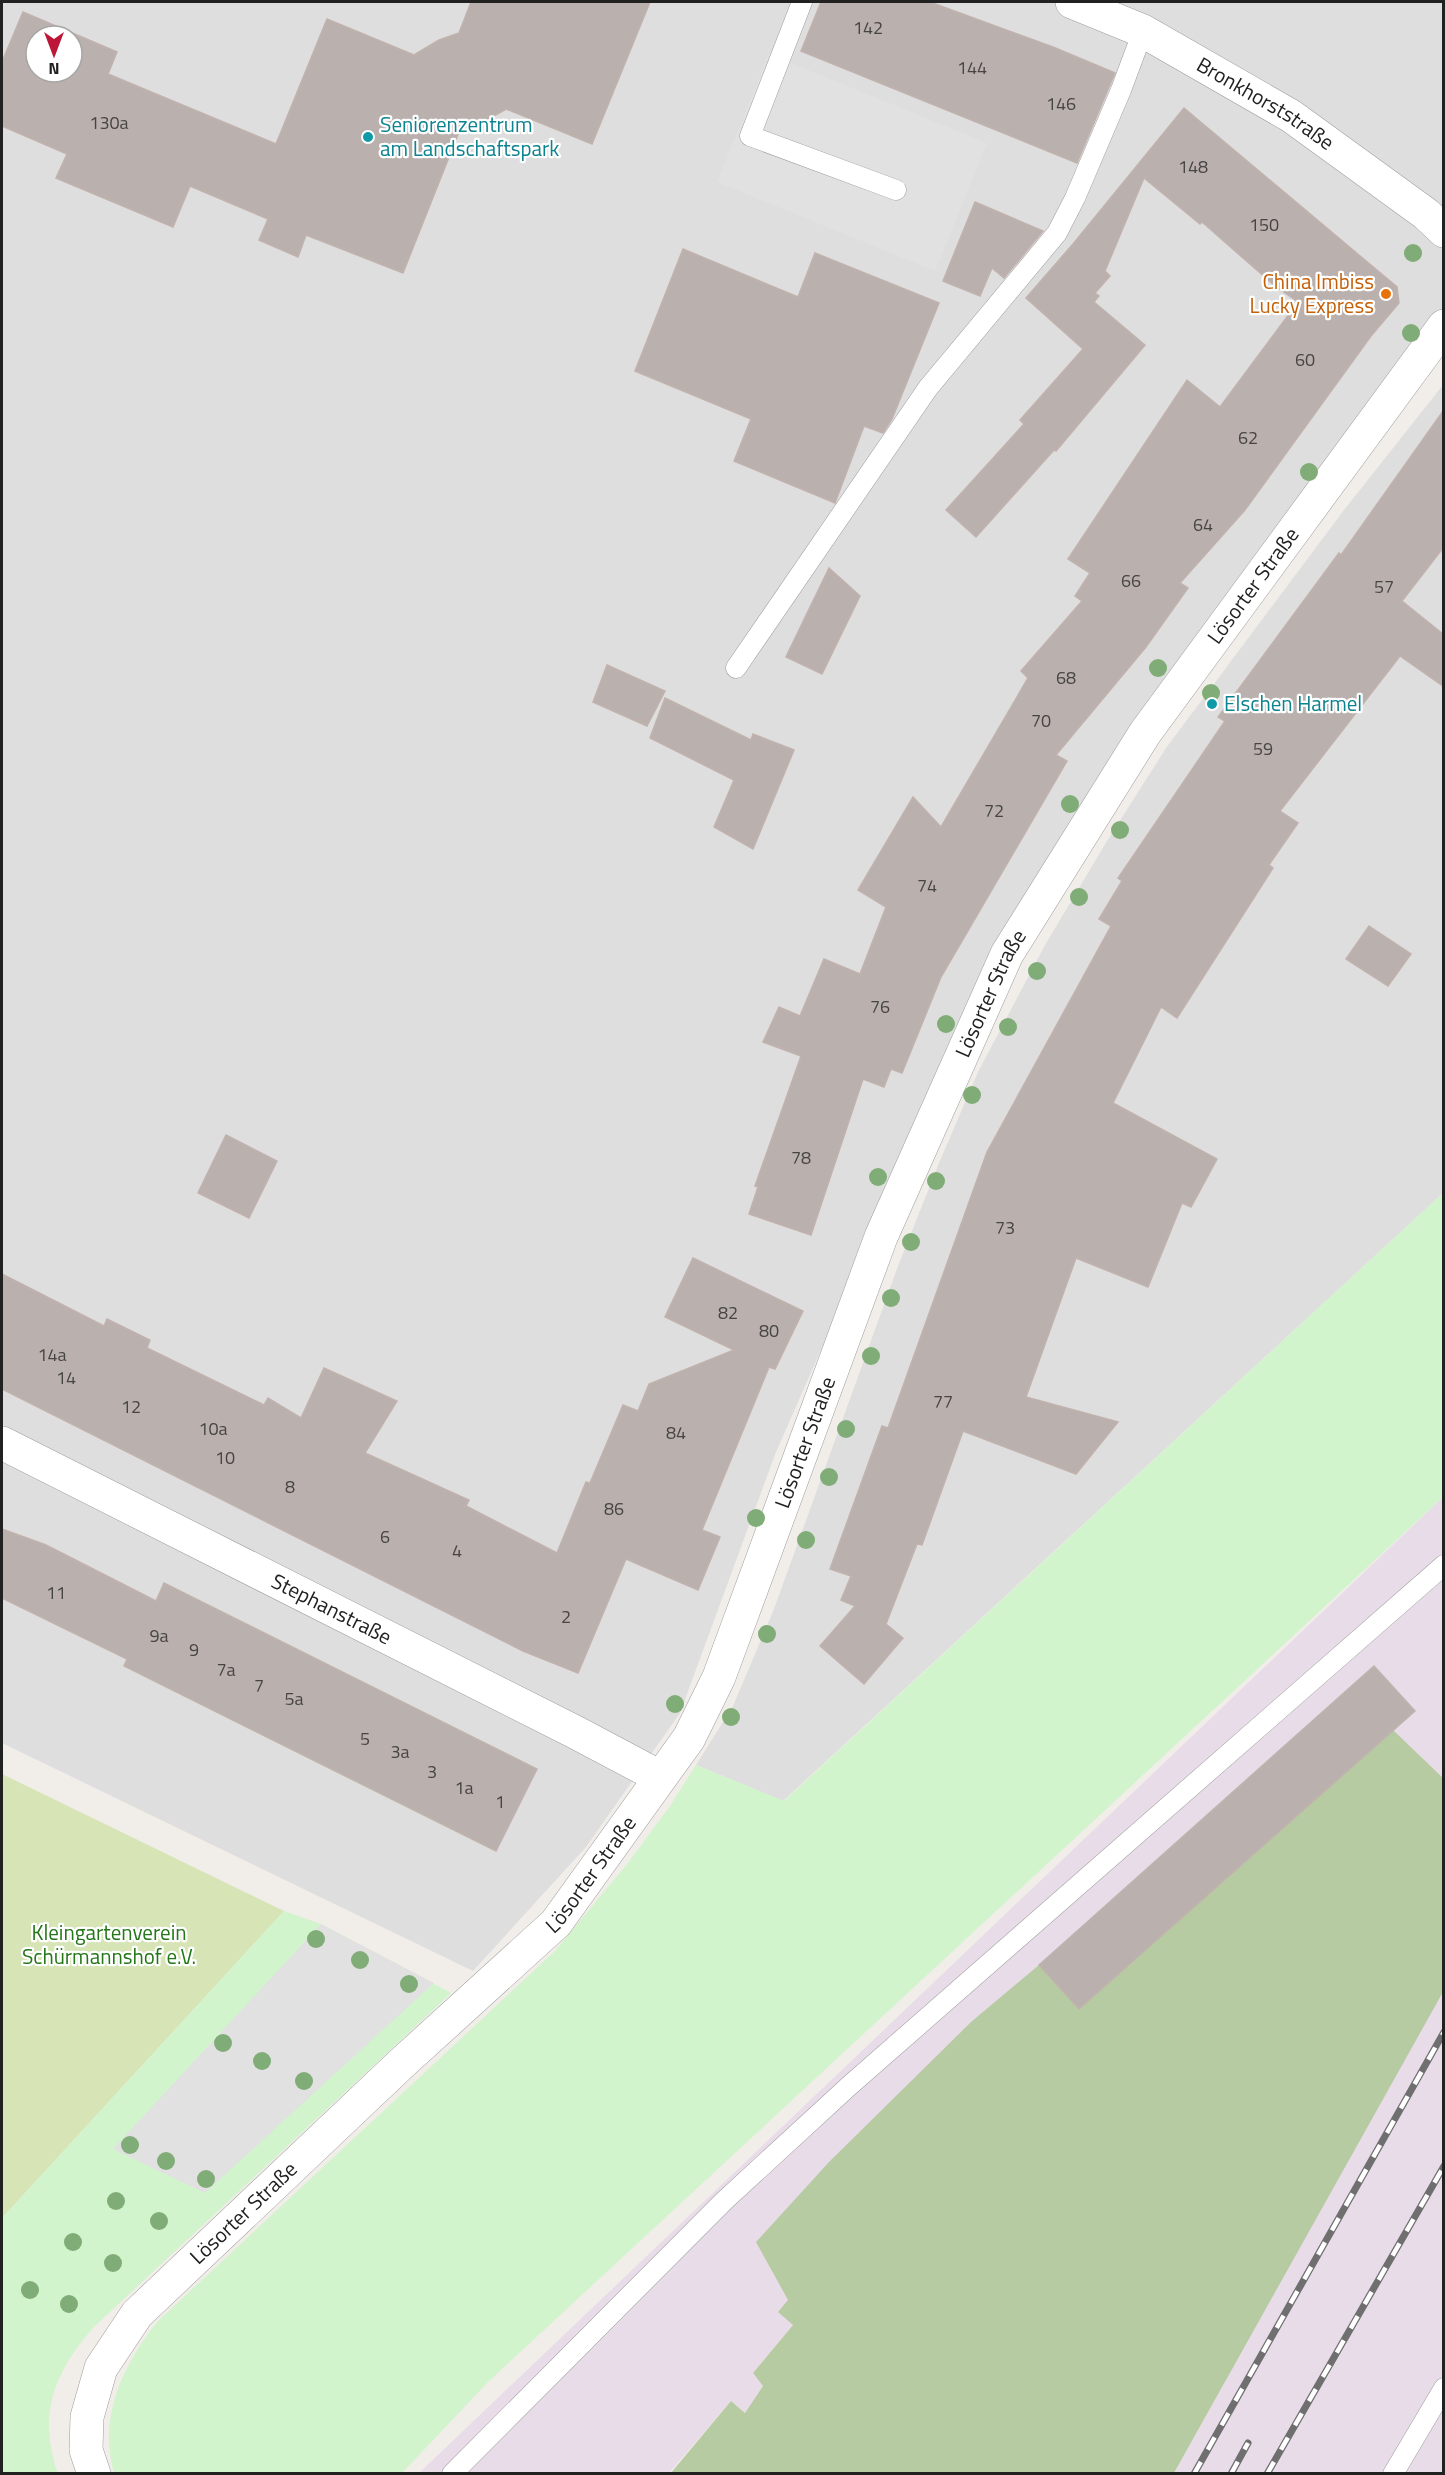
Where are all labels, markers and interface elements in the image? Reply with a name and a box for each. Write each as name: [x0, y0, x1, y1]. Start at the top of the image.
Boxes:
house number: 142: [853, 14, 883, 41]
north arrow: [24, 24, 84, 84]
street label: Bronkhorststraße: [1191, 48, 1342, 158]
house number: 144: [957, 54, 987, 81]
text: N: [48, 57, 60, 81]
house number: 146: [1046, 90, 1076, 117]
place label: Seniorenzentrum am Landschaftspark: [380, 108, 559, 164]
house number: 130a: [89, 109, 129, 136]
marker: Seniorenzentrum am Landschaftspark: [361, 130, 375, 144]
house number: 148: [1178, 153, 1208, 180]
house number: 150: [1249, 211, 1279, 238]
place label: China Imbiss Lucky Express: [1250, 265, 1374, 321]
marker: China Imbiss Lucky Express: [1379, 287, 1393, 301]
house number: 60: [1295, 346, 1315, 373]
house number: 62: [1238, 424, 1258, 451]
house number: 64: [1193, 511, 1213, 538]
street label: Lösorter Straße: [1199, 520, 1306, 650]
house number: 66: [1121, 567, 1141, 594]
house number: 57: [1374, 573, 1394, 600]
house number: 68: [1056, 664, 1076, 691]
place label: Elschen Harmel: [1224, 687, 1362, 719]
marker: Elschen Harmel: [1205, 697, 1219, 711]
house number: 70: [1031, 707, 1051, 734]
house number: 59: [1253, 735, 1273, 762]
house number: 72: [984, 797, 1004, 824]
house number: 74: [917, 872, 937, 899]
street label: Lösorter Straße: [946, 923, 1034, 1062]
house number: 76: [870, 993, 890, 1020]
house number: 78: [791, 1144, 811, 1171]
house number: 73: [995, 1214, 1015, 1241]
house number: 82: [718, 1299, 738, 1326]
house number: 80: [759, 1317, 779, 1344]
house number: 14a: [37, 1341, 67, 1368]
house number: 14: [56, 1364, 76, 1391]
street label: Lösorter Straße: [766, 1372, 843, 1513]
house number: 77: [933, 1388, 953, 1415]
house number: 12: [121, 1393, 141, 1420]
house number: 10a: [198, 1415, 228, 1442]
house number: 84: [666, 1419, 686, 1446]
house number: 10: [215, 1444, 235, 1471]
house number: 8: [285, 1473, 295, 1500]
house number: 86: [604, 1495, 624, 1522]
house number: 6: [380, 1523, 390, 1550]
house number: 4: [452, 1537, 462, 1564]
street label: Stephanstraße: [266, 1564, 398, 1652]
house number: 11: [46, 1579, 66, 1606]
house number: 2: [561, 1603, 571, 1630]
house number: 9a: [149, 1622, 169, 1649]
house number: 9: [189, 1636, 199, 1663]
house number: 7a: [216, 1656, 236, 1683]
house number: 7: [254, 1672, 264, 1699]
house number: 5a: [284, 1685, 304, 1712]
house number: 5: [360, 1725, 370, 1752]
house number: 3a: [390, 1738, 410, 1765]
house number: 3: [427, 1758, 437, 1785]
house number: 1a: [454, 1774, 474, 1801]
house number: 1: [495, 1788, 505, 1815]
street label: Lösorter Straße: [538, 1809, 643, 1940]
park label: Kleingartenverein Schürmannshof e.V.: [22, 1916, 196, 1972]
street label: Lösorter Straße: [182, 2153, 304, 2271]

